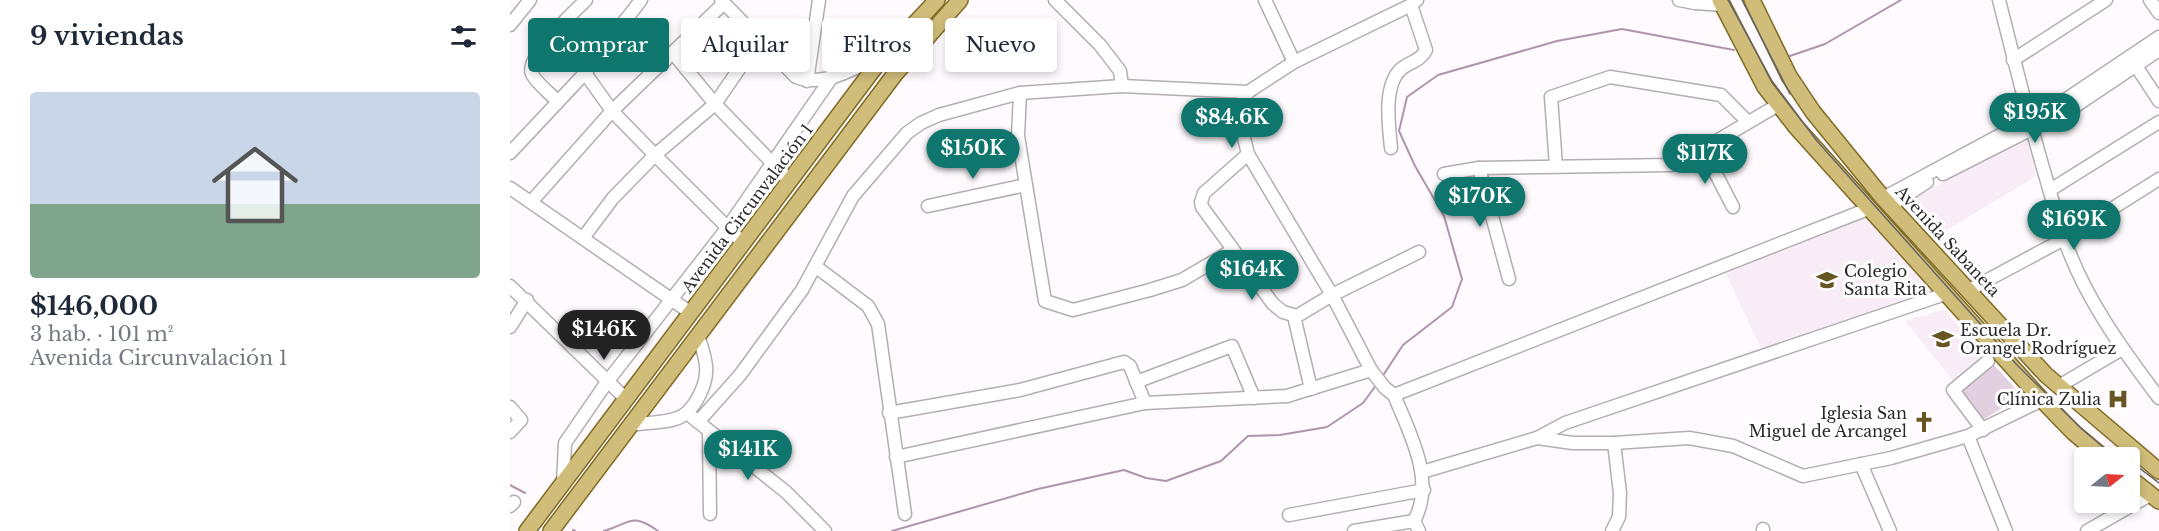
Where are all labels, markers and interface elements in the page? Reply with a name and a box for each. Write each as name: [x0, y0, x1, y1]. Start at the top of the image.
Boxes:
chip: Comprar: [528, 18, 669, 72]
chip: Alquilar: [681, 18, 810, 72]
chip: Filtros: [822, 18, 933, 72]
chip: Nuevo: [945, 18, 1057, 72]
text: 9 viviendas: [30, 20, 184, 52]
icon: filters: [447, 20, 480, 53]
pin: $195K: [1993, 93, 2077, 144]
pin: $84.6K: [1183, 98, 1281, 149]
text: $195K: [2003, 100, 2067, 124]
text: $84.6K: [1195, 105, 1269, 129]
street label: Avenida Circunvalación 1: [676, 120, 817, 297]
pin: $150K: [931, 129, 1015, 180]
icon: home: [201, 131, 309, 239]
pin: $117K: [1663, 134, 1747, 185]
text: $150K: [940, 136, 1006, 160]
text: $117K: [1676, 141, 1734, 165]
pin: $170K: [1438, 177, 1522, 228]
street label: Avenida Sabaneta: [1891, 181, 2005, 301]
text: $170K: [1448, 184, 1512, 208]
pin: $169K: [2032, 200, 2116, 251]
text: $169K: [2042, 207, 2107, 231]
pin: $164K: [1210, 250, 1294, 301]
text: $164K: [1220, 257, 1284, 281]
place label: Colegio Santa Rita: [1844, 261, 1927, 299]
school or university icon: Colegio Santa Rita: [1815, 268, 1839, 292]
text: $146,000: [30, 290, 158, 322]
pin: $146K: [562, 310, 646, 361]
text: $146K: [572, 317, 636, 341]
place label: Escuela Dr. Orangel Rodríguez: [1960, 320, 2116, 358]
text: 3 hab. · 101 m²: [30, 322, 173, 346]
school or university icon: Escuela Dr. Orangel Rodríguez: [1931, 327, 1955, 351]
text: Avenida Circunvalación 1: [30, 346, 288, 370]
hospital icon: Clínica Zulia: [2106, 387, 2130, 411]
place label: Clínica Zulia: [1997, 389, 2101, 409]
place label: Iglesia San Miguel de Arcangel: [1749, 403, 1907, 441]
church icon: Iglesia San Miguel de Arcangel: [1912, 410, 1936, 434]
pin: $141K: [706, 430, 790, 481]
text: $141K: [718, 437, 778, 461]
north arrow: [2074, 447, 2140, 513]
map controls: [2074, 447, 2140, 513]

